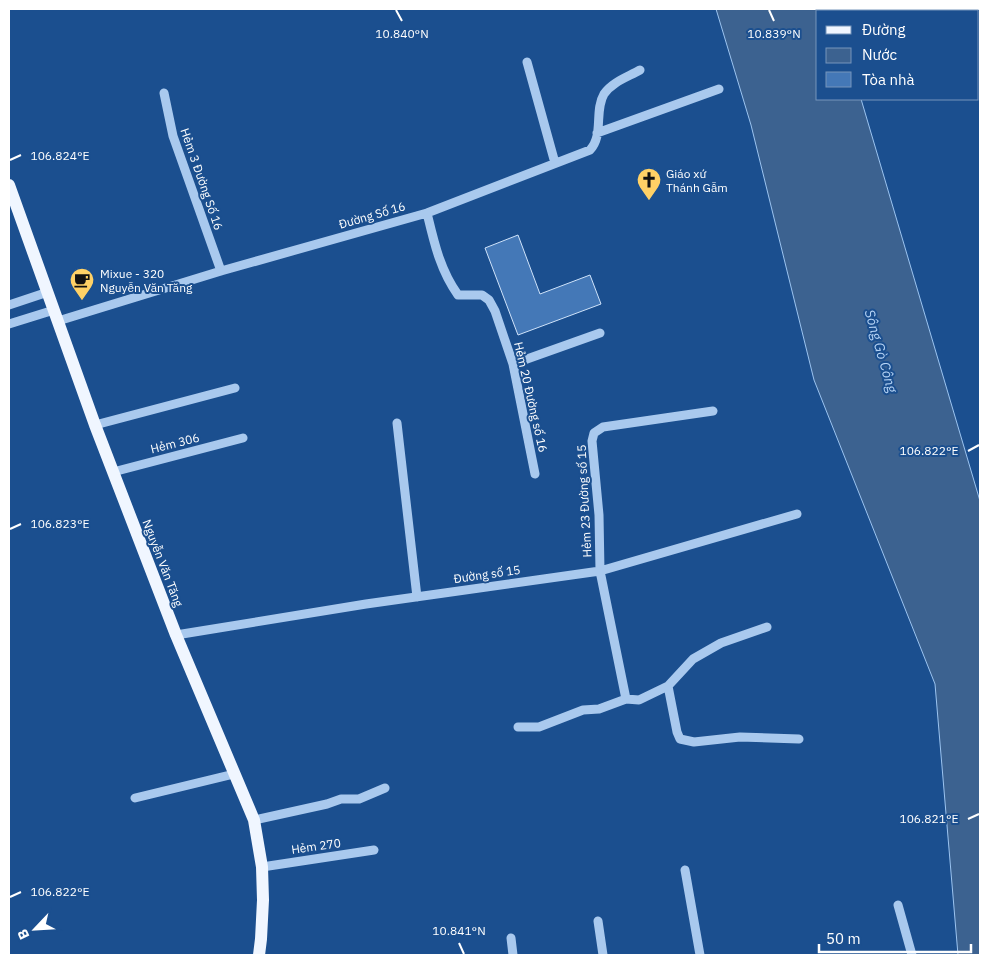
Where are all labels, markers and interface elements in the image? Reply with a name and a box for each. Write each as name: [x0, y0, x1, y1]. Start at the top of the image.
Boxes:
legend: [816, 10, 979, 100]
text: Đường: [862, 20, 906, 39]
text: 10.840°N: [375, 26, 429, 41]
text: 10.839°N: [747, 26, 801, 41]
text: Nước: [862, 45, 898, 64]
text: Tòa nhà: [862, 70, 915, 89]
street label: Hẻm 3 Đường Số 16: [177, 126, 227, 232]
text: 106.824°E: [30, 148, 90, 163]
place label: Giáo xứ Thánh Gẫm: [666, 166, 728, 195]
church icon: Giáo xứ Thánh Gẫm: [636, 167, 662, 201]
street label: Đường Số 16: [337, 198, 407, 232]
place label: Mixue - 320 Nguyễn Văn Tăng: [100, 266, 193, 295]
cafe icon: Mixue - 320 Nguyễn Văn Tăng: [69, 267, 95, 301]
water label: Sông Gò Công: [861, 307, 902, 395]
street label: Hẻm 20 Đường số 16: [511, 340, 551, 454]
street label: Hẻm 306: [149, 430, 201, 456]
text: 106.822°E: [899, 443, 959, 458]
street label: Hẻm 23 Đường số 15: [574, 444, 594, 558]
text: 106.823°E: [30, 516, 90, 531]
street label: Nguyễn Văn Tăng: [139, 517, 187, 609]
street label: Đường số 15: [453, 562, 521, 586]
text: 106.821°E: [899, 811, 959, 826]
street label: Hẻm 270: [290, 835, 342, 857]
text: 106.822°E: [30, 884, 90, 899]
north arrow: [10, 904, 60, 954]
scale bar: [819, 922, 972, 954]
text: 10.841°N: [432, 923, 486, 938]
text: B: [13, 926, 33, 943]
text: 50 m: [826, 929, 861, 948]

